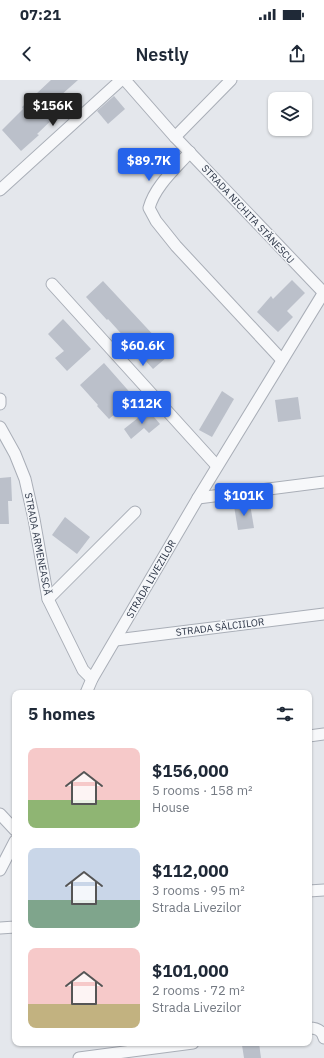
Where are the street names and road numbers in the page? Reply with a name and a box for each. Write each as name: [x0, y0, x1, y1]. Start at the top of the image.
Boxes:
street label: STRADA NICHITA STĂNESCU: [199, 162, 297, 266]
street label: STRADA ARMENEASCĂ: [22, 492, 54, 597]
street label: STRADA LIVEZILOR: [123, 537, 179, 621]
street label: STRADA SĂLCIILOR: [175, 615, 265, 639]

